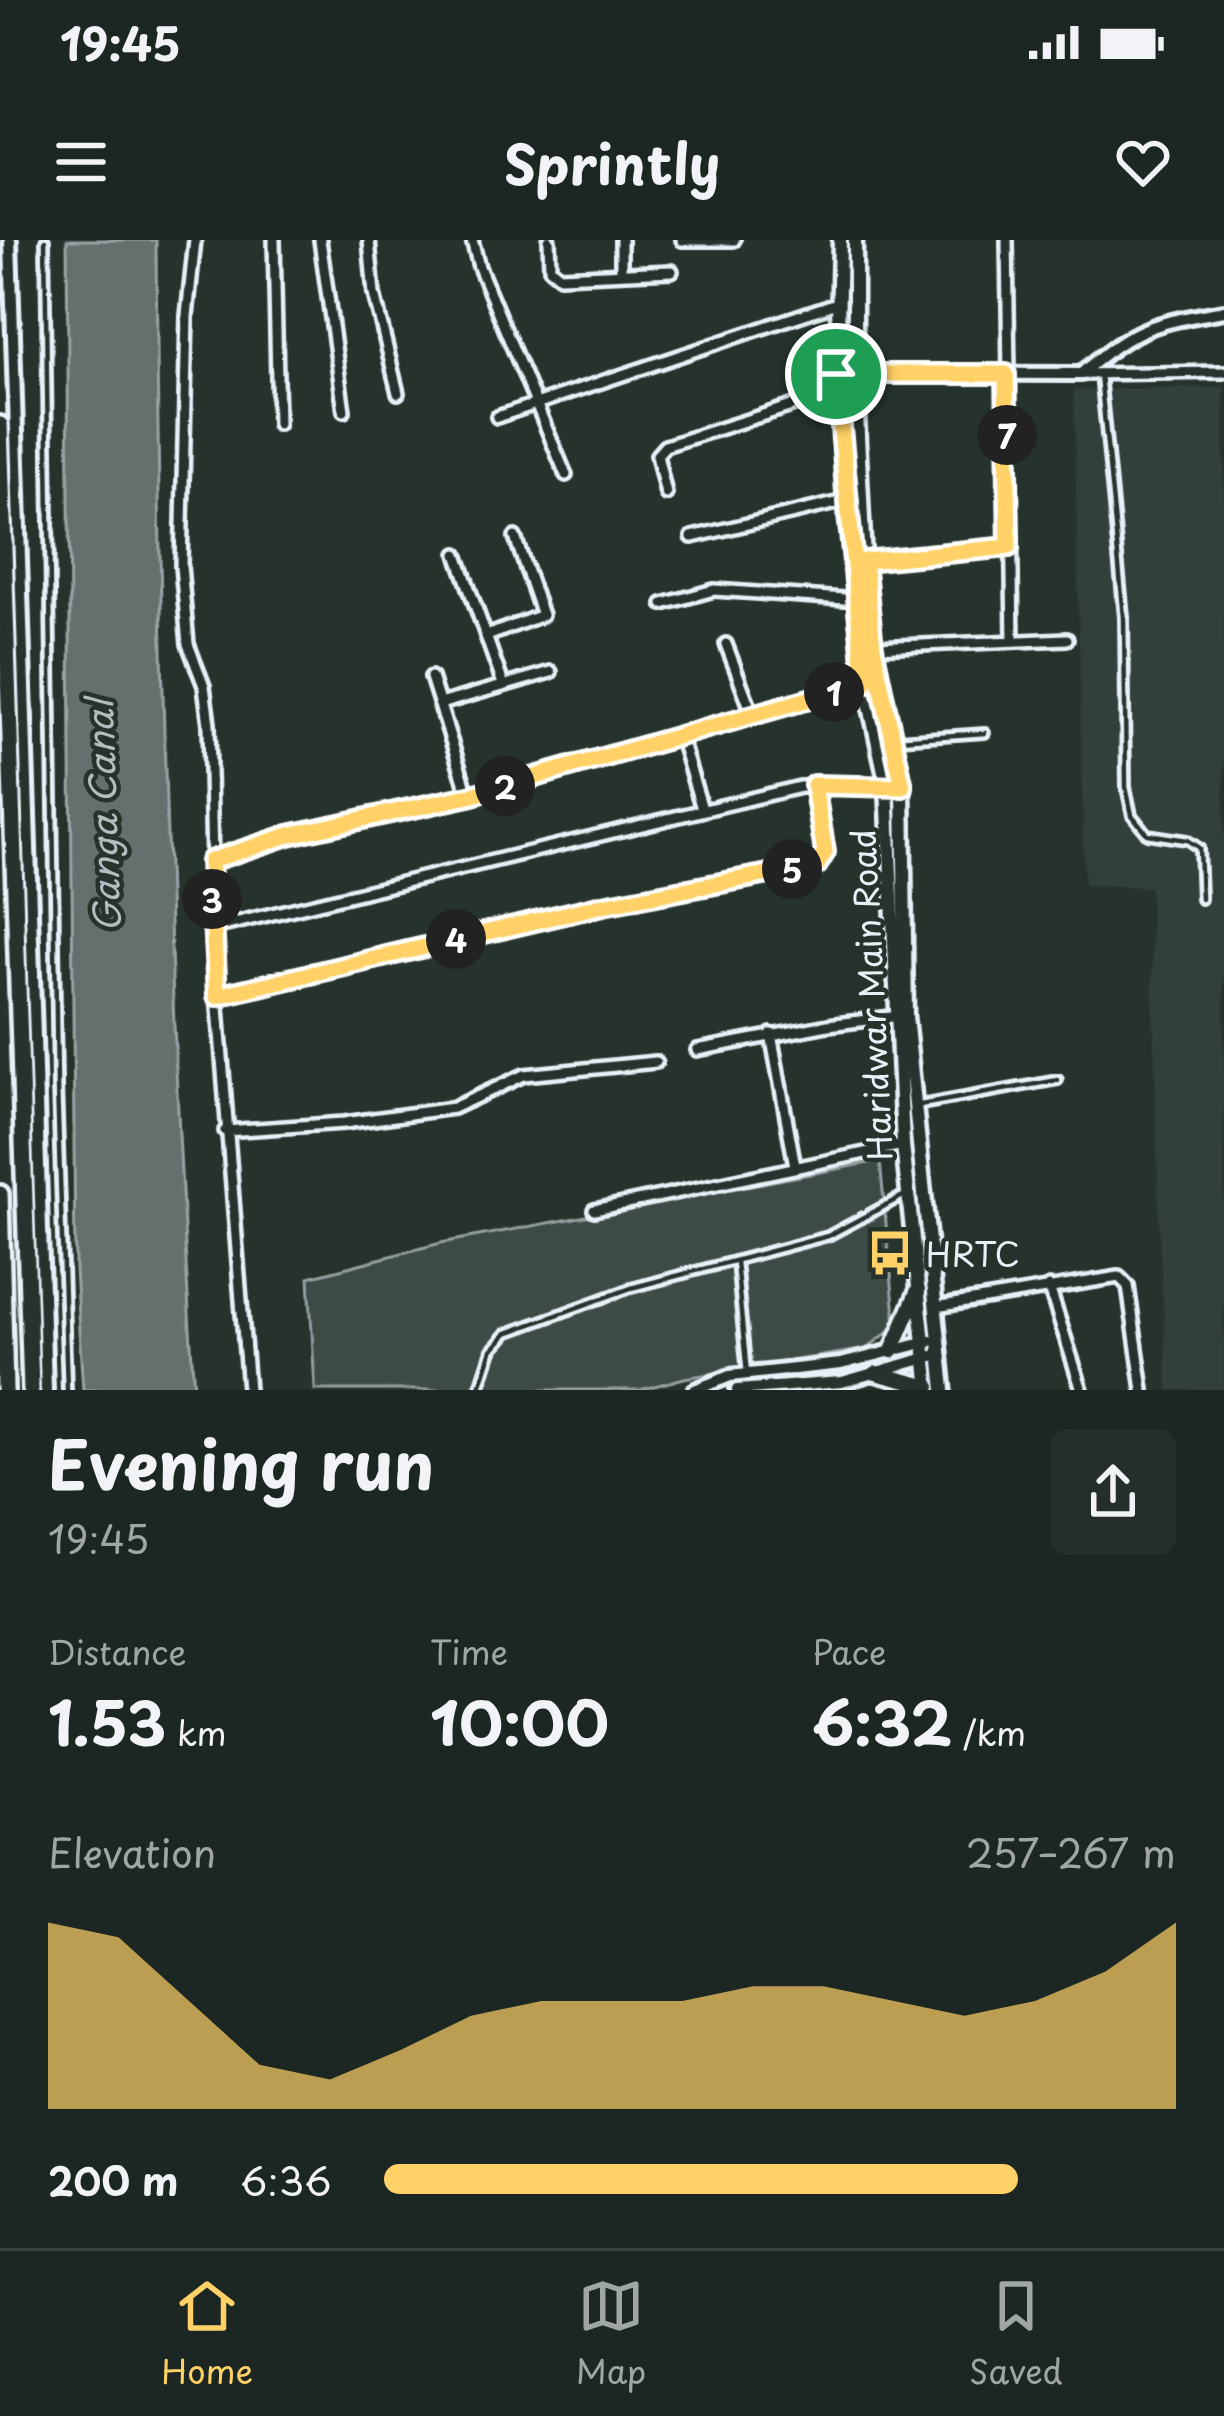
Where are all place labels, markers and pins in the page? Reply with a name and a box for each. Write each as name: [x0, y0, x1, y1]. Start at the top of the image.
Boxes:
pin: [785, 323, 887, 425]
pin: 7: [977, 405, 1037, 465]
pin: 1: [804, 662, 864, 722]
pin: 2: [475, 756, 535, 816]
pin: 5: [762, 839, 822, 899]
pin: 3: [182, 869, 242, 929]
pin: 4: [426, 909, 486, 969]
bus stop icon: HRTC: [865, 1228, 915, 1278]
place label: HRTC: [926, 1228, 1020, 1278]

